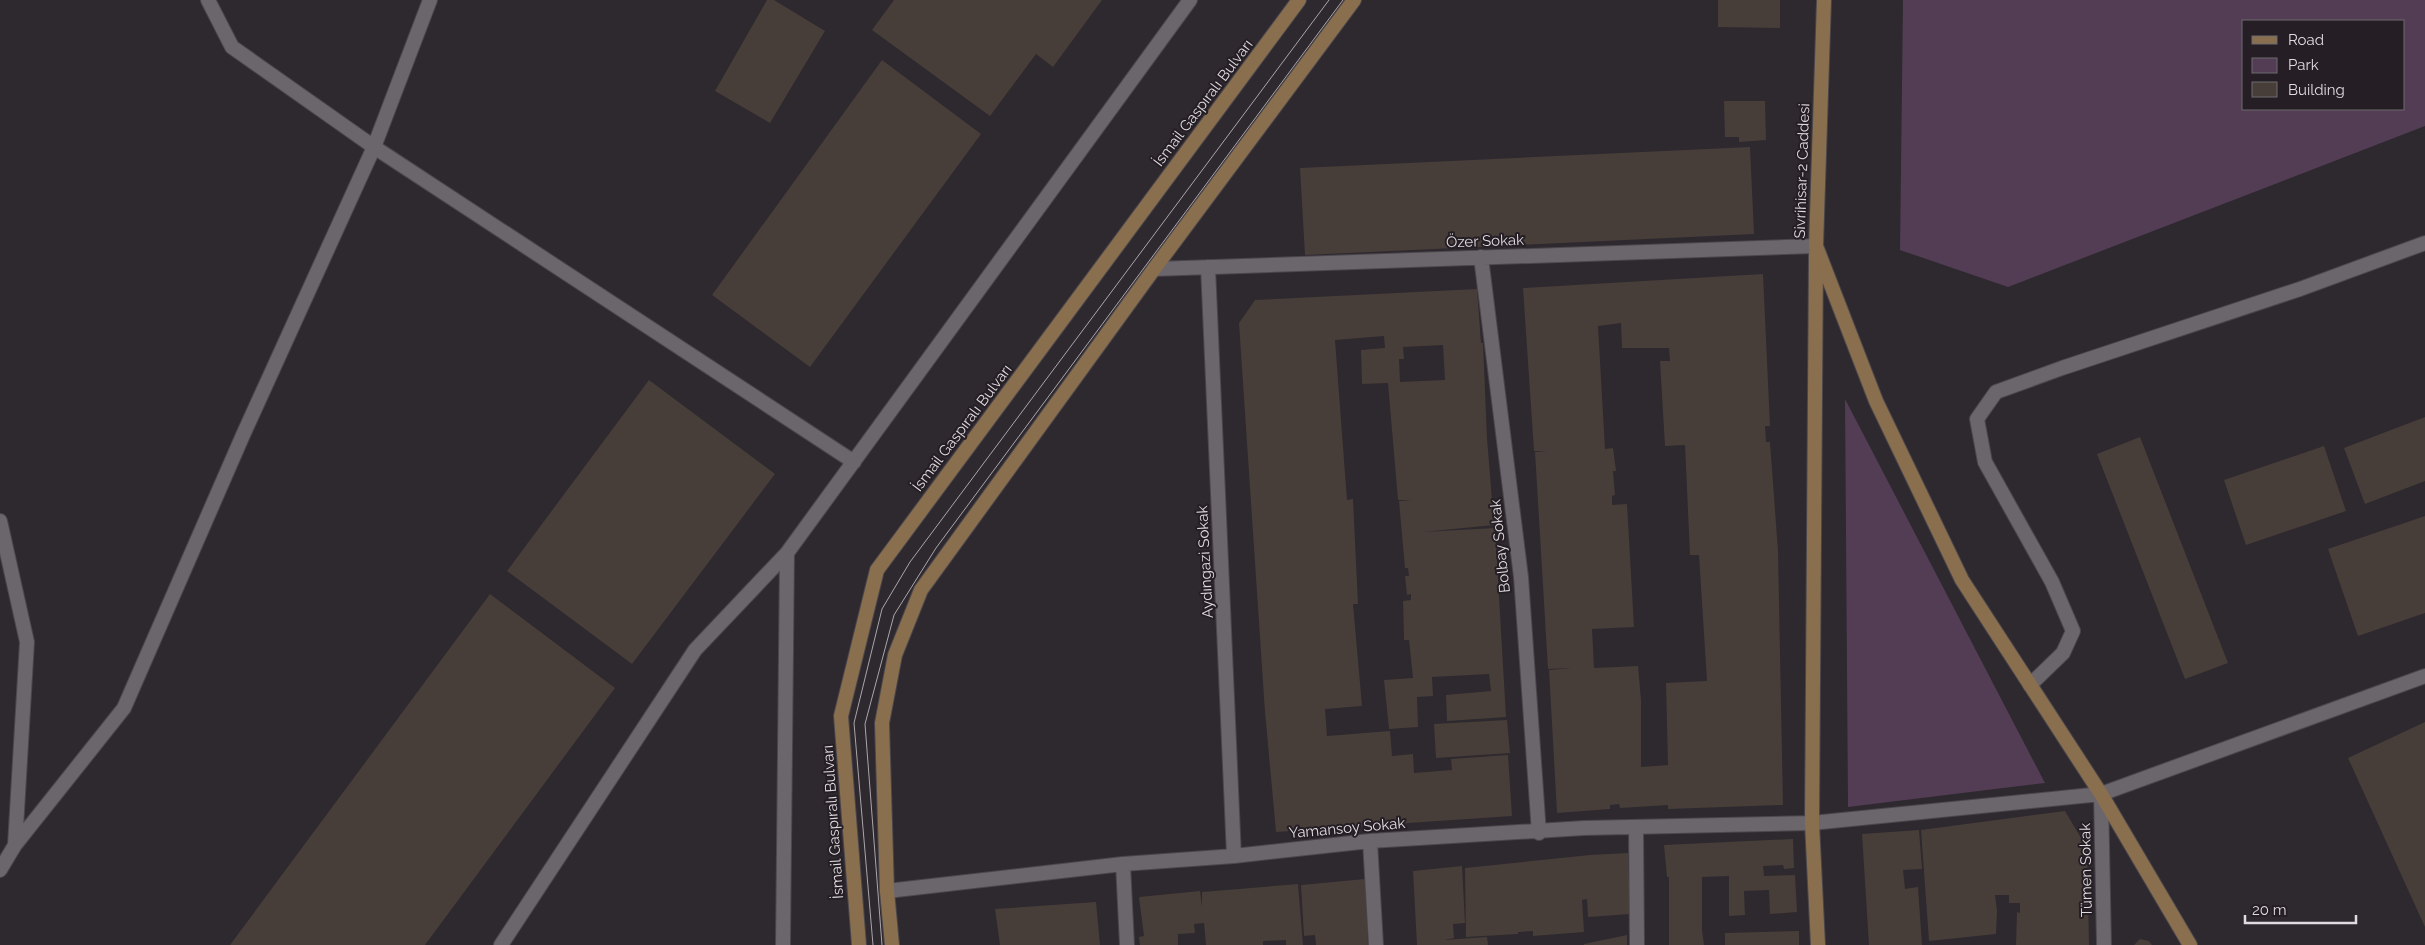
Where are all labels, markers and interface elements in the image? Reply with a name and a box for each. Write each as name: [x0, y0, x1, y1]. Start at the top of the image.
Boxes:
legend: [2242, 20, 2405, 110]
text: Road: [2288, 31, 2324, 49]
street label: İsmail Gaspıralı Bulvarı: [1149, 35, 1257, 170]
text: Park: [2288, 56, 2319, 74]
text: Building: [2288, 81, 2345, 99]
street label: Sivrihisar-2 Caddesi: [1791, 103, 1813, 239]
street label: Özer Sokak: [1446, 230, 1524, 251]
street label: İsmail Gaspıralı Bulvarı: [908, 360, 1016, 495]
street label: Bolbay Sokak: [1486, 498, 1514, 594]
street label: Aydıngazi Sokak: [1193, 505, 1217, 619]
street label: İsmail Gaspıralı Bulvarı: [818, 745, 847, 900]
street label: Yamansoy Sokak: [1288, 814, 1406, 842]
street label: Tümen Sokak: [2076, 823, 2096, 917]
scale bar: [2245, 892, 2356, 924]
text: 20 m: [2252, 901, 2287, 919]

